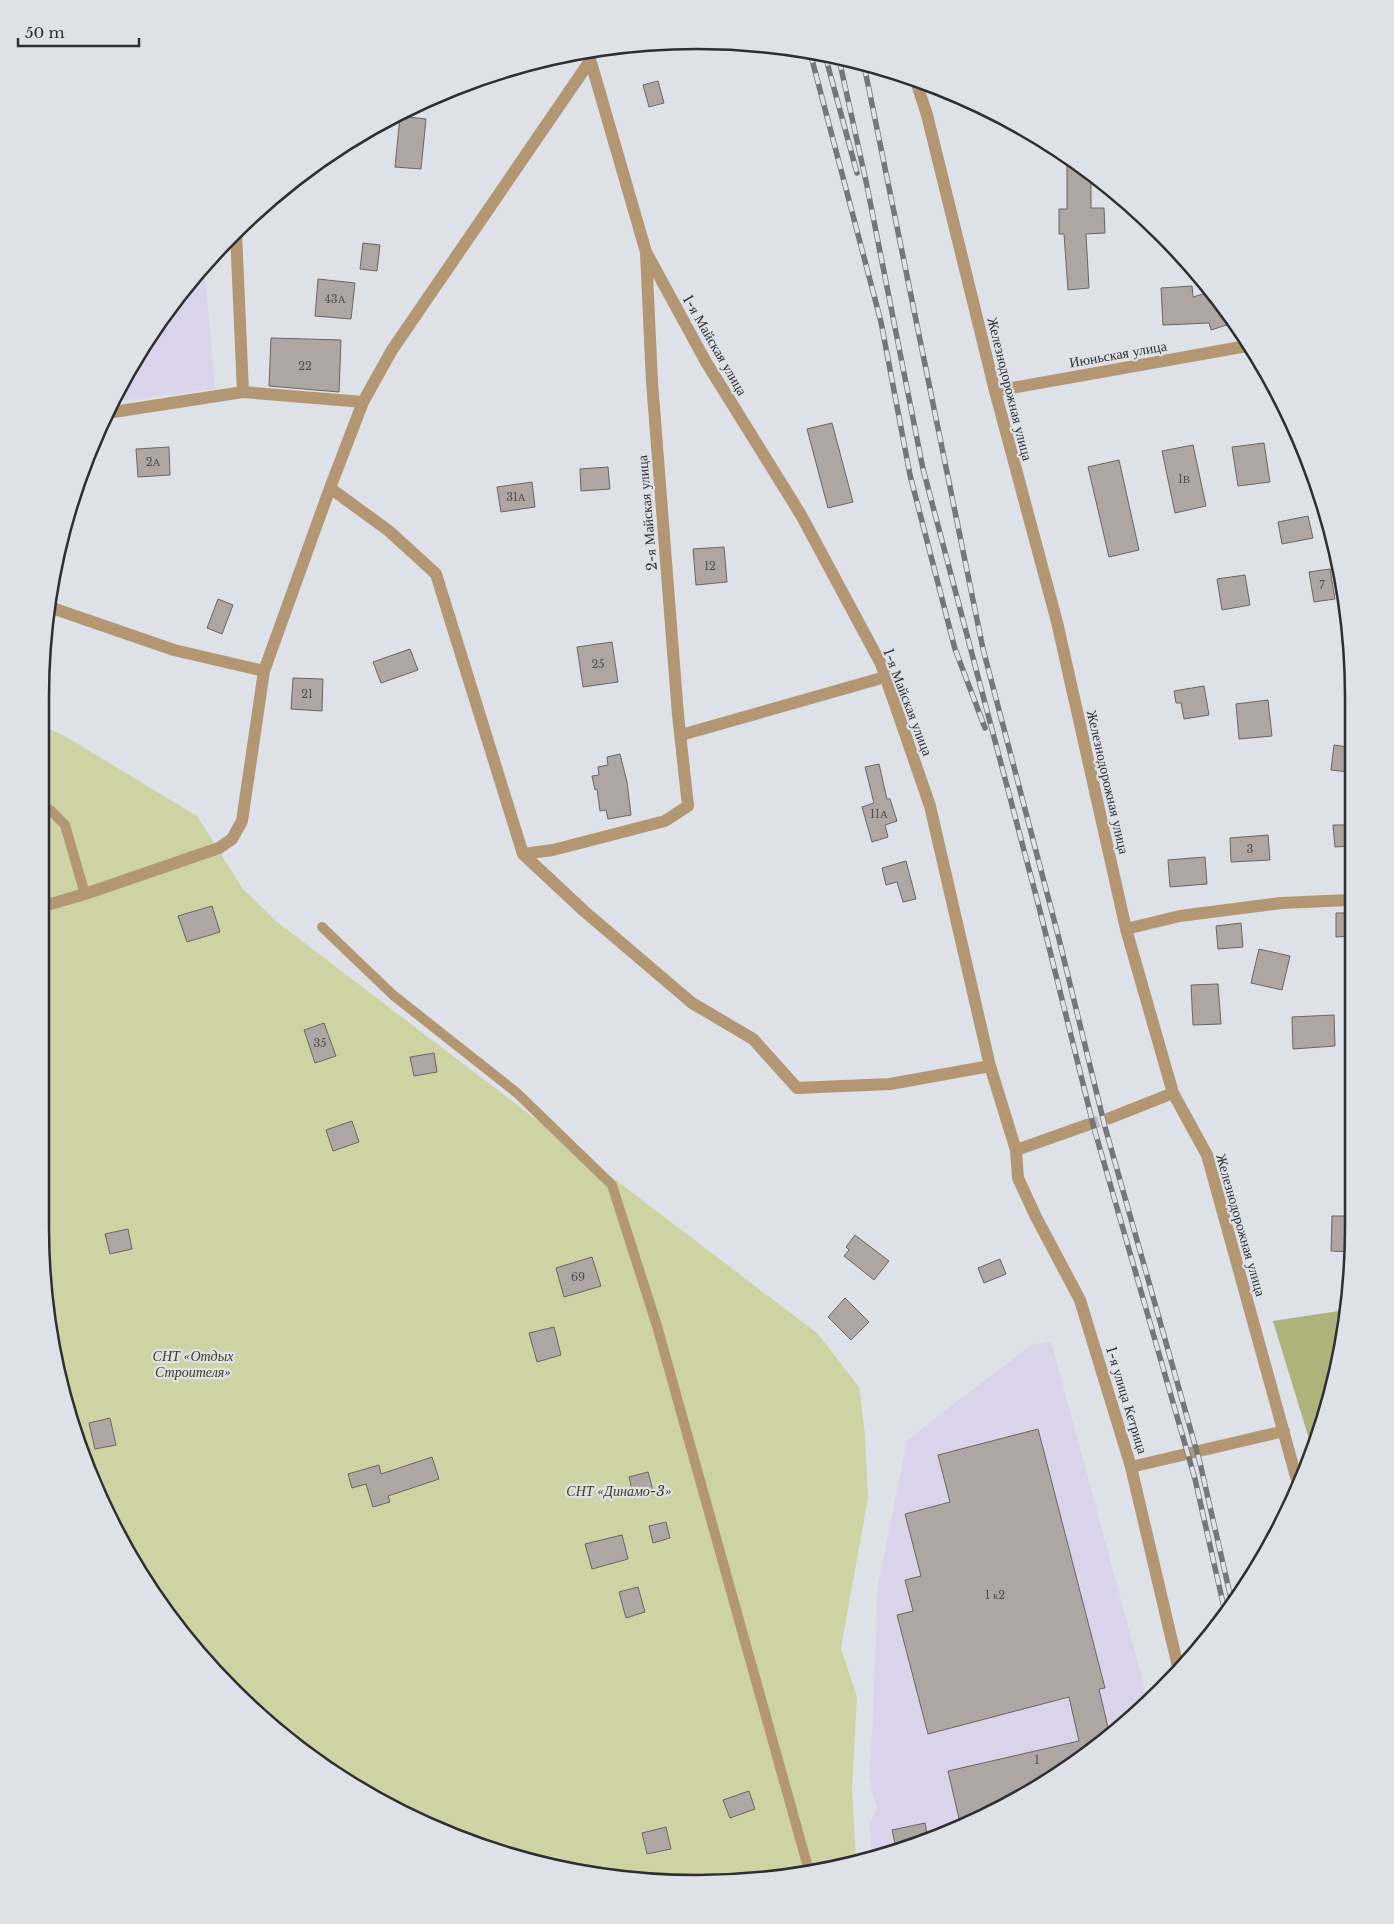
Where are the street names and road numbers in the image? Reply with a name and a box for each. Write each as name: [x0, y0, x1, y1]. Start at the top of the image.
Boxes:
street label: 1-я Майская улица: [679, 291, 752, 399]
street label: Железнодорожная улица: [983, 315, 1037, 463]
street label: Июньская улица: [1068, 336, 1169, 371]
street label: 2-я Майская улица: [633, 454, 661, 571]
street label: 1-я Майская улица: [879, 646, 937, 759]
street label: Железнодорожная улица: [1083, 708, 1134, 857]
street label: Железнодорожная улица: [1212, 1152, 1270, 1299]
street label: 1-я улица Кетрица: [1102, 1344, 1152, 1457]

